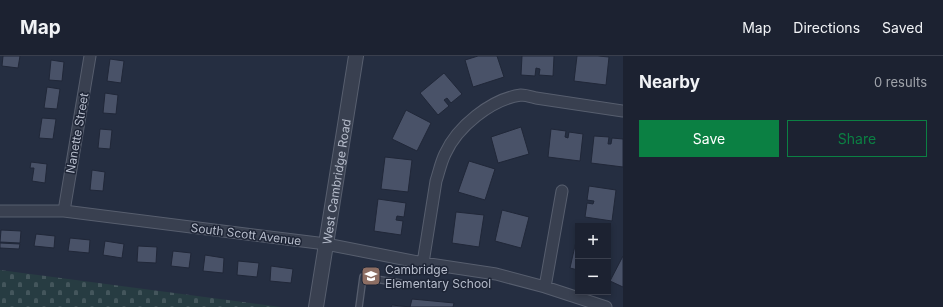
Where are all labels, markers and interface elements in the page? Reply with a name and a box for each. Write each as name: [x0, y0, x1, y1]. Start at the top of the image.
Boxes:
text: Map: [20, 16, 61, 39]
text: Map: [742, 19, 771, 36]
text: Directions: [793, 19, 860, 36]
text: Saved: [882, 19, 923, 36]
text: Nearby: [639, 72, 700, 92]
text: 0 results: [874, 74, 927, 90]
street label: Nanette Street: [63, 91, 91, 174]
street label: West Cambridge Road: [319, 118, 353, 245]
button: Save: [639, 120, 779, 157]
button: Share: [787, 120, 927, 157]
street label: South Scott Avenue: [190, 220, 302, 248]
map controls: [575, 223, 611, 295]
button: +: [575, 223, 611, 259]
button: −: [575, 259, 611, 295]
place label: Cambridge Elementary School: [385, 262, 491, 291]
school or university icon: Cambridge Elementary School: [360, 265, 382, 287]

